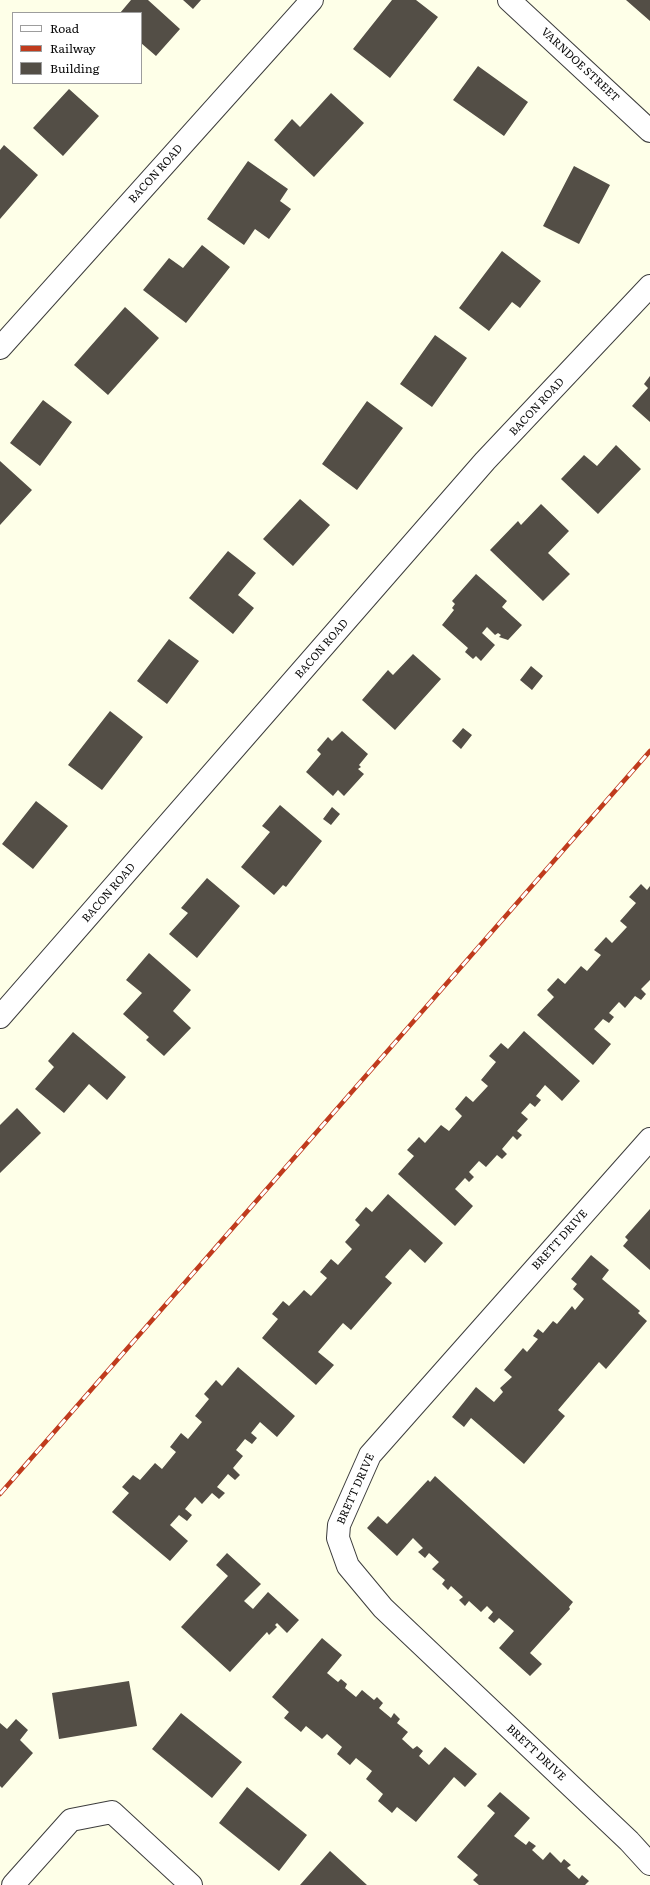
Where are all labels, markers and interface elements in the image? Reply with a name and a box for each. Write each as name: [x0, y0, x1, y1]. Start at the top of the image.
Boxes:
legend: [12, 12, 142, 84]
text: Road: [50, 19, 79, 37]
street label: VARNDOE STREET: [538, 25, 622, 105]
text: Railway: [50, 39, 96, 57]
text: Building: [50, 59, 99, 77]
street label: BACON ROAD: [126, 142, 186, 206]
street label: BACON ROAD: [507, 375, 567, 439]
street label: BACON ROAD: [293, 617, 351, 681]
street label: BACON ROAD: [80, 861, 138, 925]
street label: BRETT DRIVE: [530, 1207, 590, 1273]
street label: BRETT DRIVE: [334, 1451, 378, 1527]
street label: BRETT DRIVE: [504, 1722, 568, 1784]

